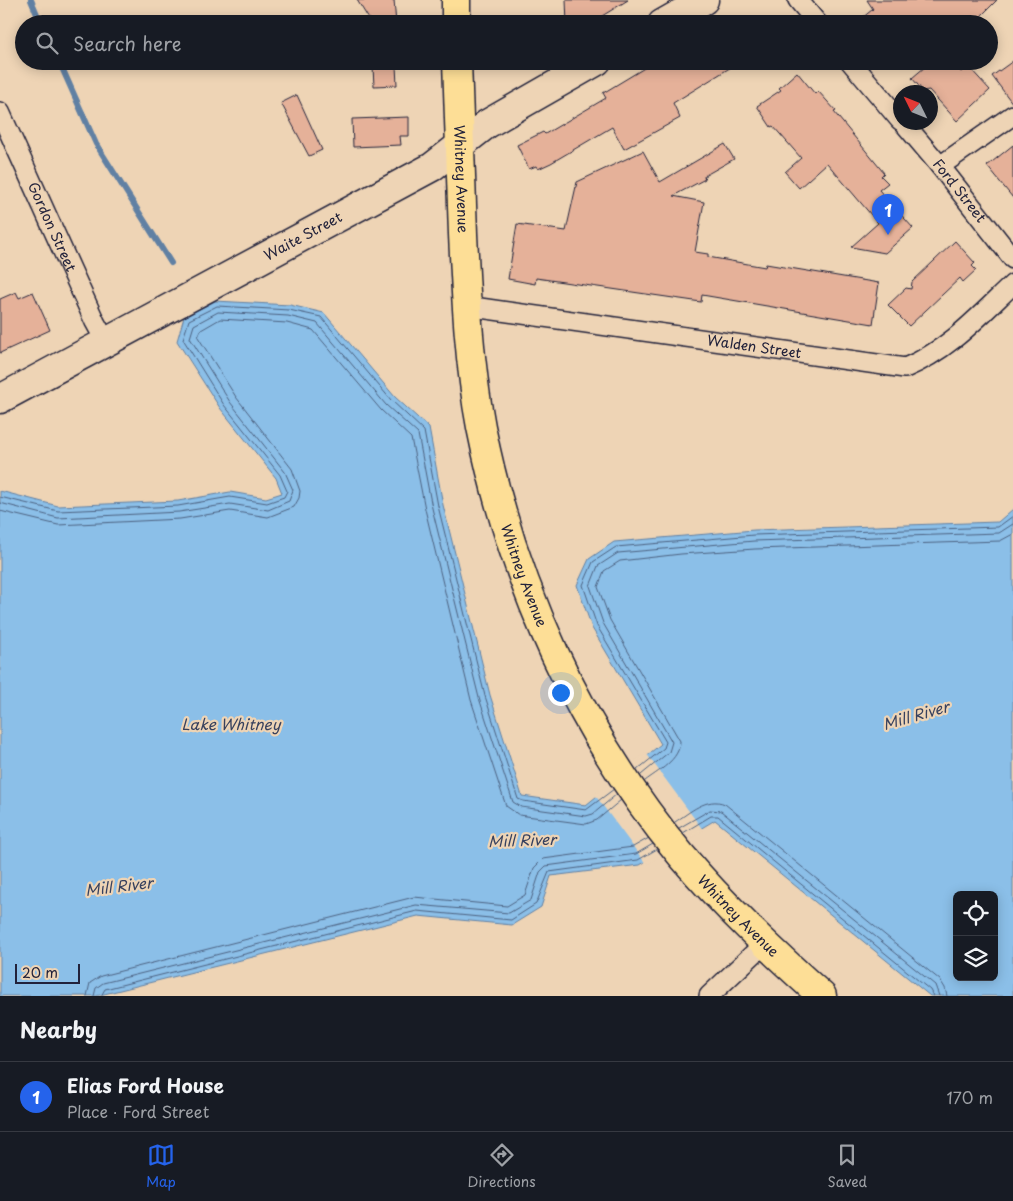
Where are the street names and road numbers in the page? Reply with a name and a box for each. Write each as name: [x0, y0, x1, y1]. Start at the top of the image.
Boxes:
street label: Whitney Avenue: [449, 125, 474, 234]
street label: Ford Street: [928, 154, 992, 227]
street label: Gordon Street: [23, 178, 82, 275]
street label: Waite Street: [260, 206, 346, 265]
street label: Walden Street: [706, 329, 803, 363]
street label: Whitney Avenue: [496, 522, 553, 630]
street label: Whitney Avenue: [693, 870, 784, 962]

